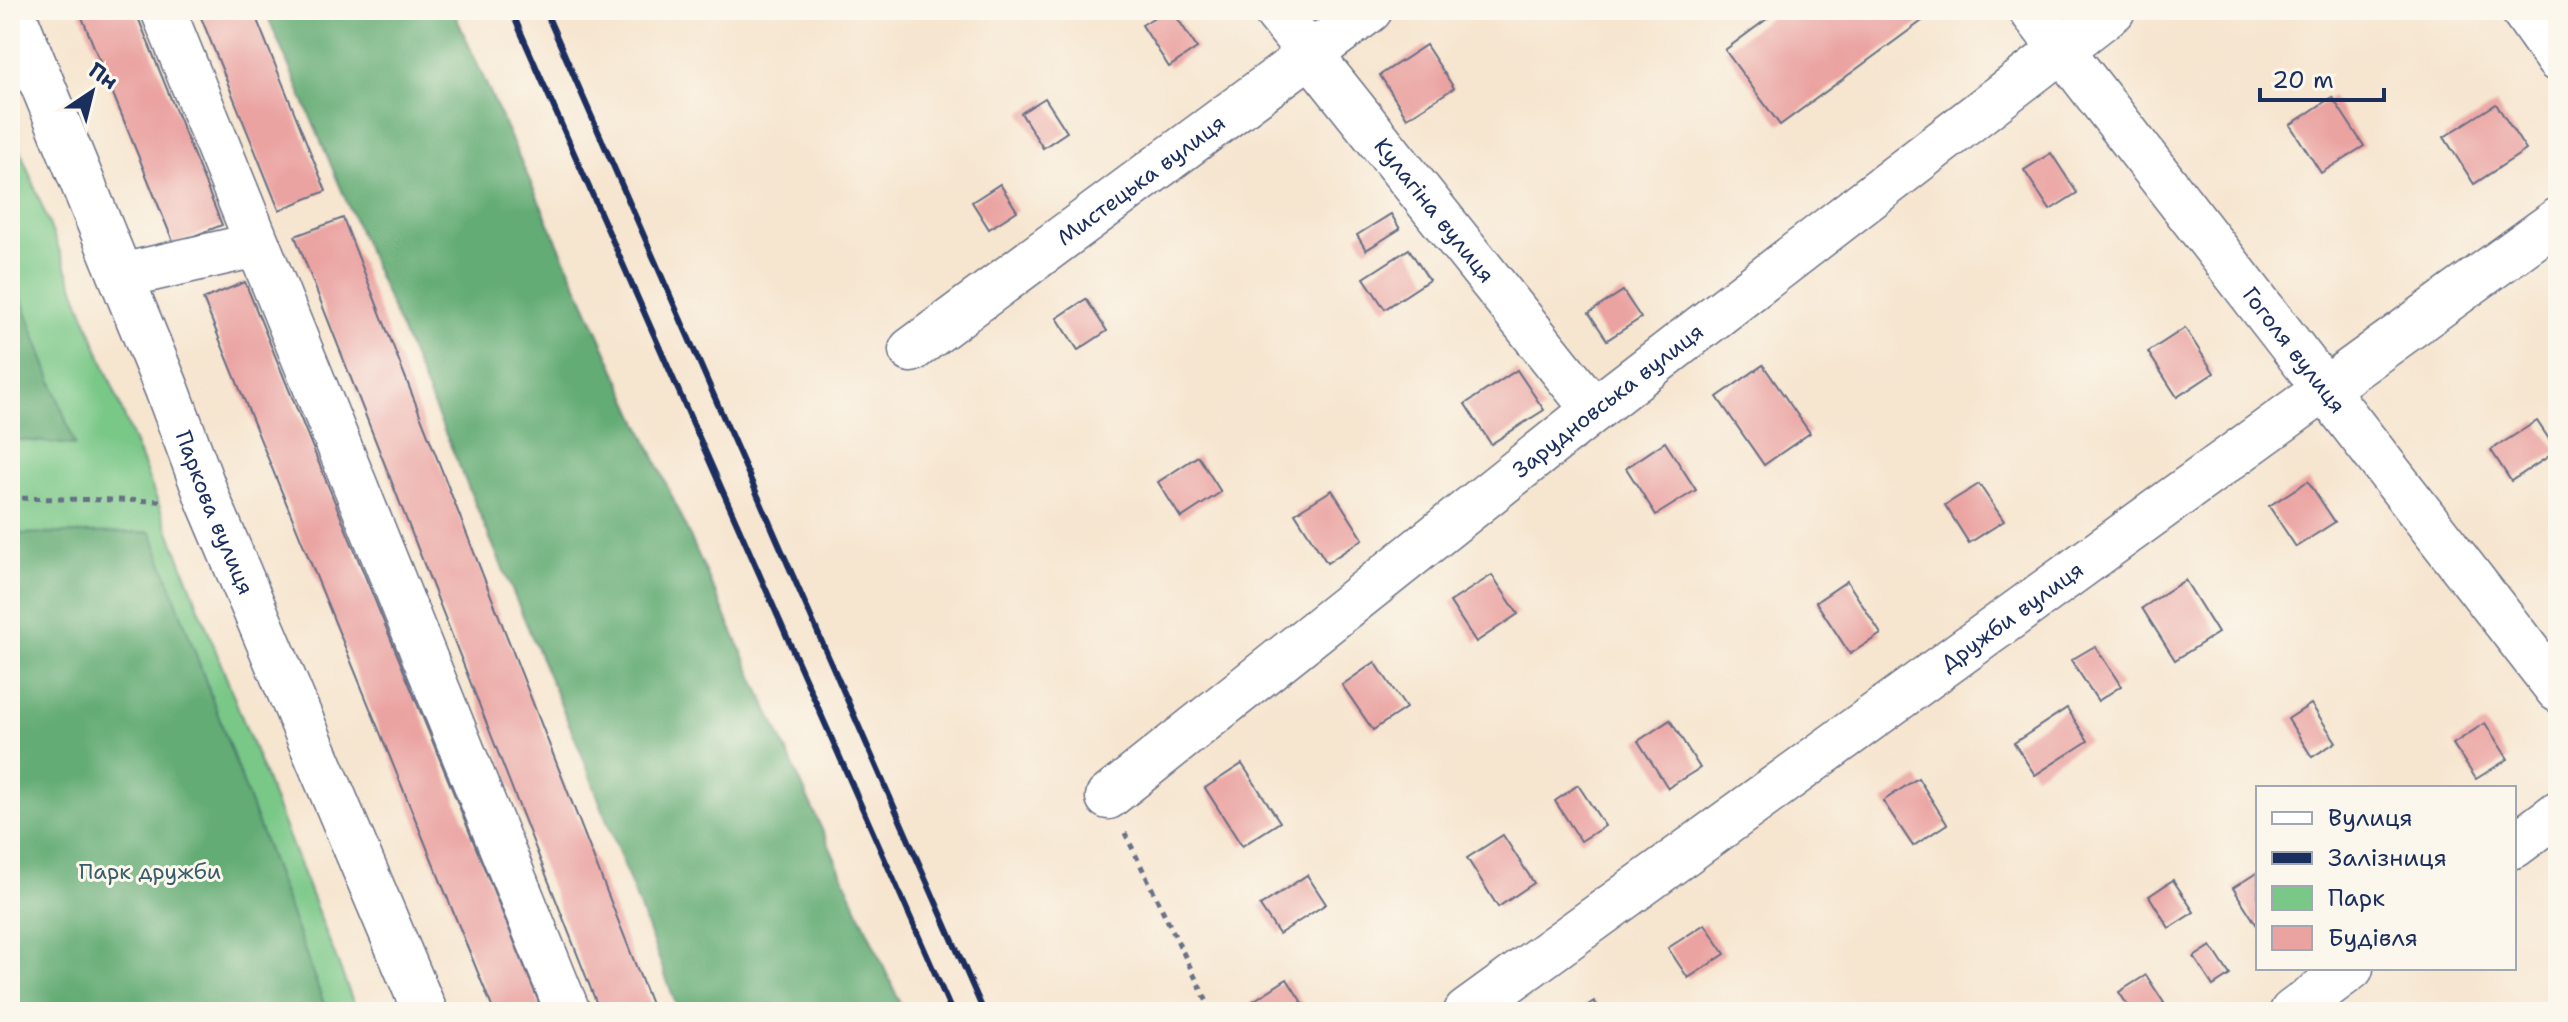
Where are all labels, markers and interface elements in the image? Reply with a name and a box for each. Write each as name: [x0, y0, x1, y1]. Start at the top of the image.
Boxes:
north arrow: [52, 52, 132, 132]
scale bar: [2260, 52, 2384, 102]
text: Пн: [83, 56, 123, 96]
text: 20 m: [2272, 64, 2334, 96]
street label: Мистецька вулиця: [1051, 108, 1231, 252]
street label: Кулагіна вулиця: [1368, 132, 1501, 289]
street label: Гоголя вулиця: [2236, 281, 2353, 419]
street label: Зарудновська вулиця: [1506, 317, 1709, 484]
street label: Паркова вулиця: [169, 426, 261, 599]
street label: Дружби вулиця: [1934, 555, 2089, 678]
legend: [2256, 786, 2516, 970]
text: Вулиця: [2328, 802, 2413, 834]
text: Залізниця: [2328, 842, 2447, 874]
park label: Парк дружби: [79, 857, 221, 886]
text: Парк: [2328, 882, 2385, 914]
text: Будівля: [2328, 922, 2418, 954]

